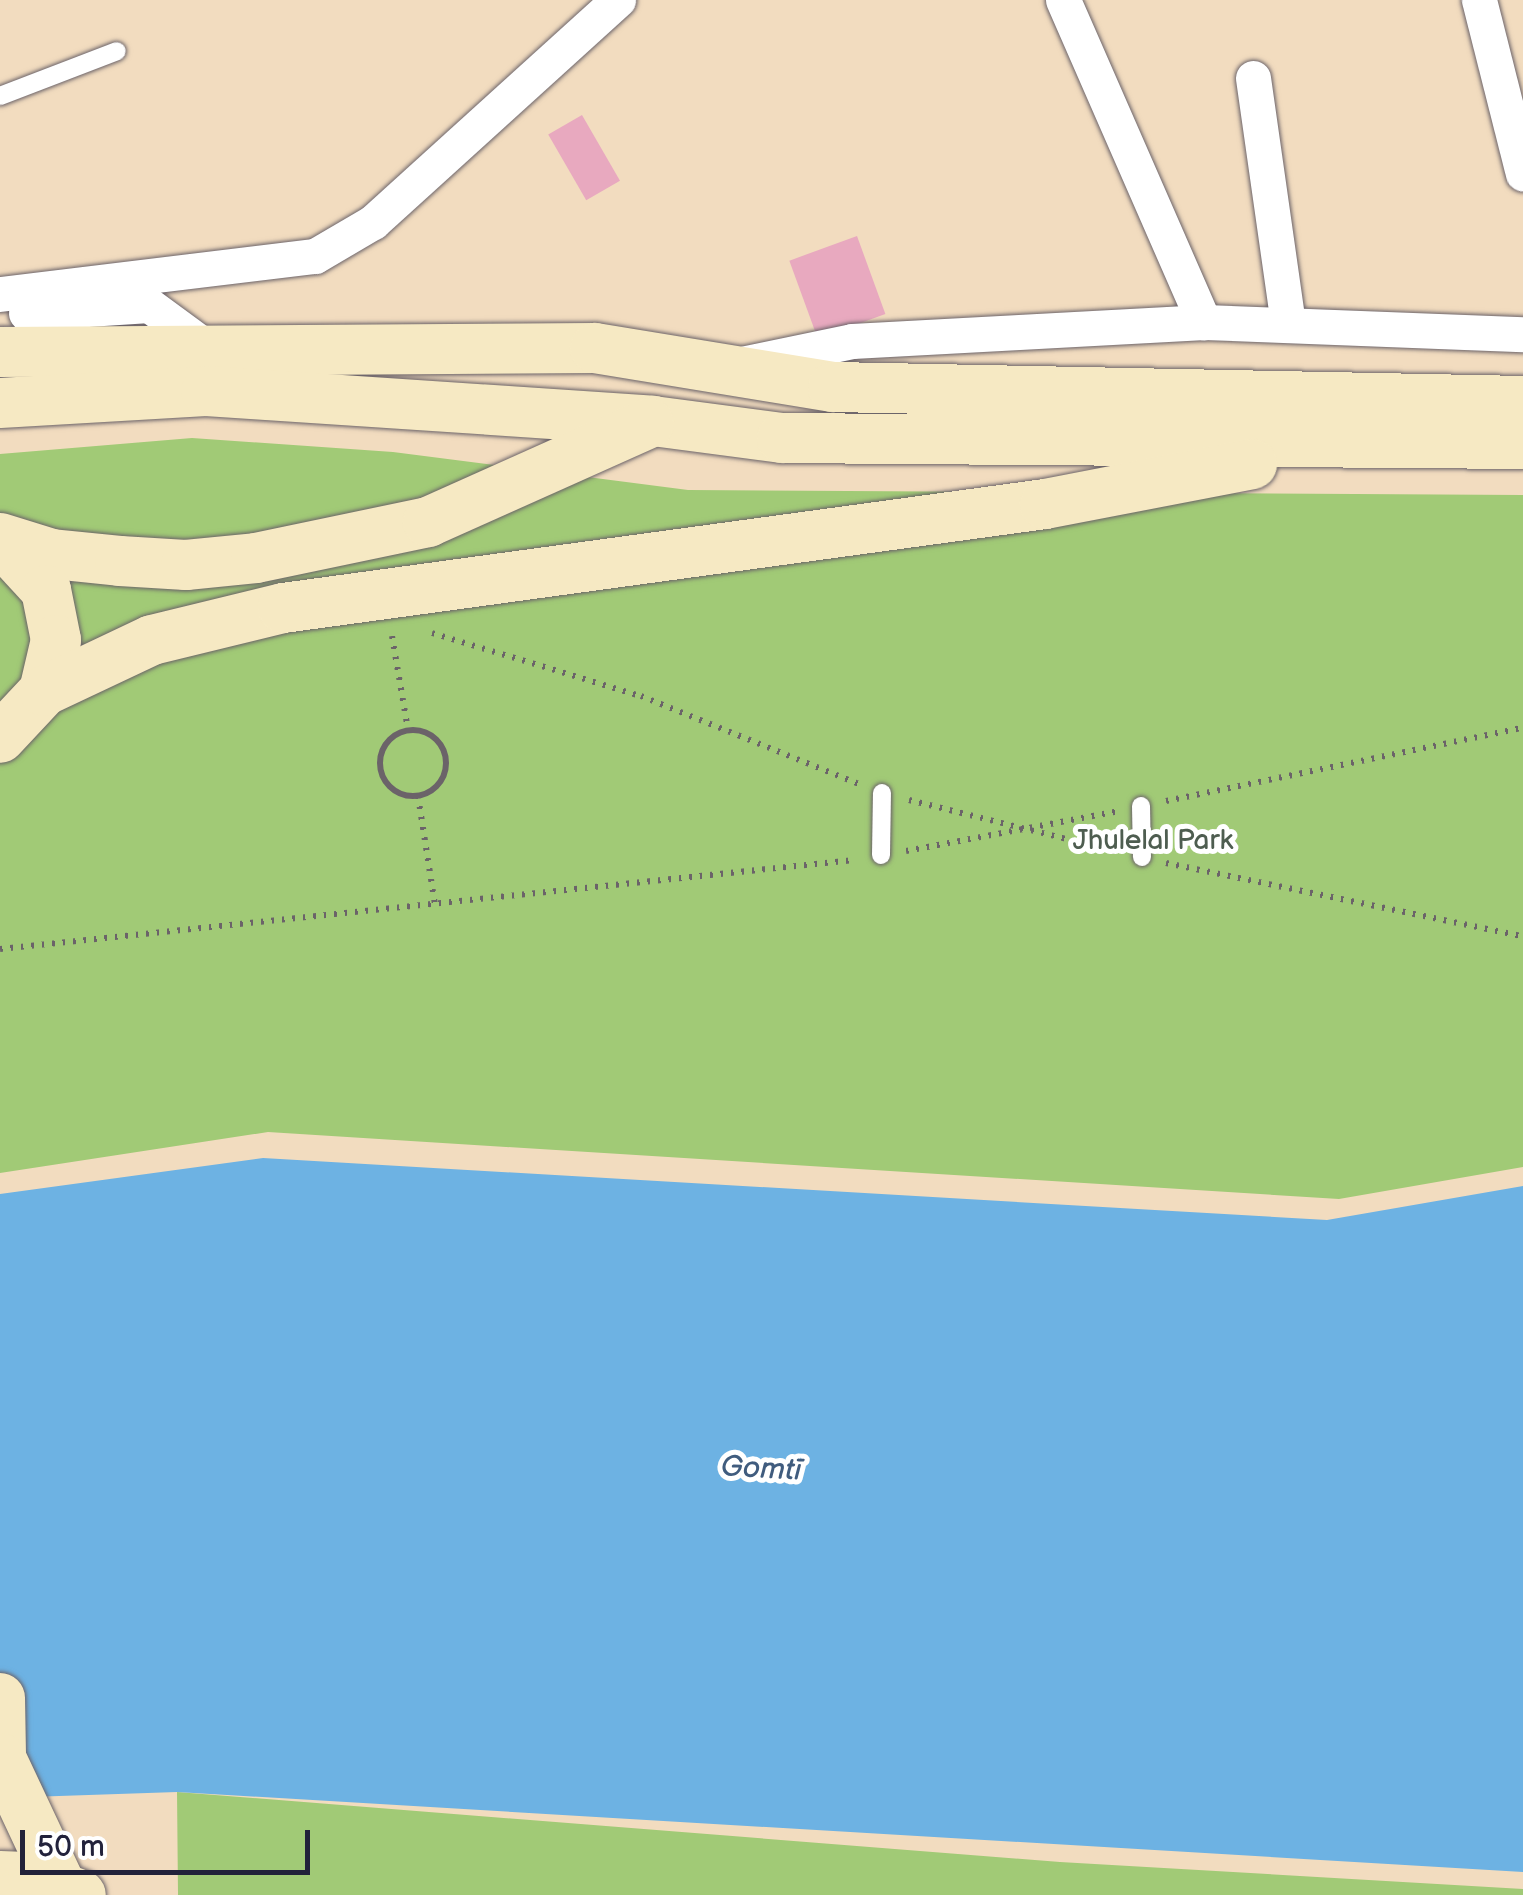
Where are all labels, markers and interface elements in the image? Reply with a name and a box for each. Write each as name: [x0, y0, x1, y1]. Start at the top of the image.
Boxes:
park label: Jhulelal Park: [1073, 824, 1233, 858]
water label: Gomtī: [720, 1449, 802, 1489]
scale bar: [25, 1810, 315, 1872]
text: 50 m: [37, 1829, 105, 1865]

